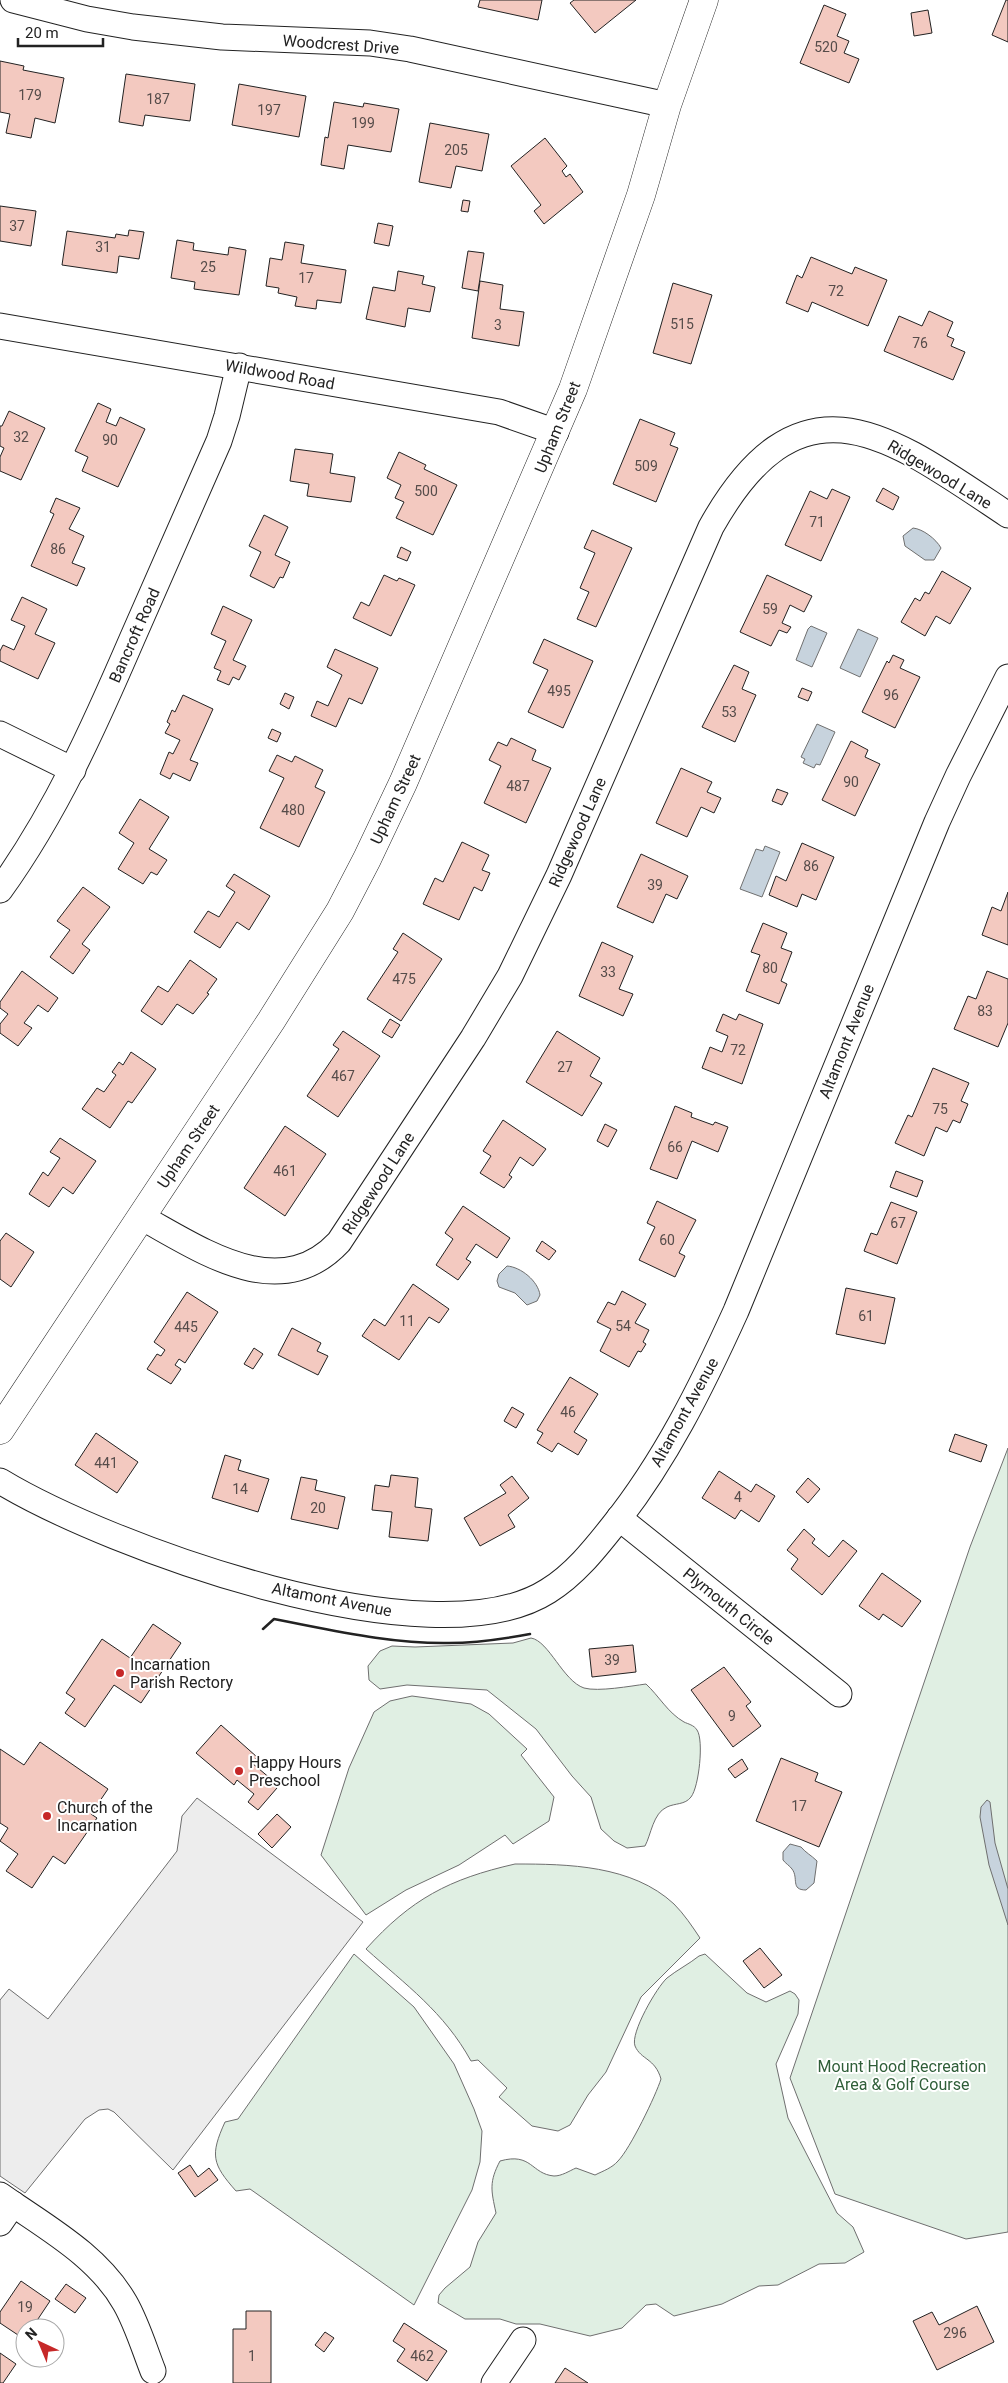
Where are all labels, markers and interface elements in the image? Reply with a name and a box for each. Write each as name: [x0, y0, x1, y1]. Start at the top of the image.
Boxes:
scale bar: [18, 15, 102, 47]
text: 20 m: [25, 24, 59, 42]
street label: Woodcrest Drive: [282, 31, 400, 58]
house number: 520: [814, 39, 838, 55]
house number: 179: [18, 87, 42, 103]
house number: 187: [146, 91, 170, 107]
house number: 197: [257, 102, 281, 118]
house number: 199: [351, 115, 375, 131]
house number: 205: [444, 142, 468, 158]
house number: 37: [9, 218, 25, 234]
house number: 31: [95, 239, 111, 255]
house number: 25: [200, 259, 216, 275]
house number: 17: [298, 270, 314, 286]
house number: 72: [828, 283, 844, 299]
house number: 515: [670, 316, 694, 332]
house number: 3: [494, 317, 502, 333]
house number: 76: [912, 335, 928, 351]
street label: Wildwood Road: [224, 356, 336, 393]
street label: Upham Street: [530, 379, 584, 476]
house number: 32: [13, 429, 29, 445]
house number: 90: [102, 432, 118, 448]
street label: Ridgewood Lane: [884, 436, 995, 513]
house number: 509: [634, 458, 658, 474]
house number: 500: [414, 483, 438, 499]
house number: 71: [809, 514, 825, 530]
house number: 86: [50, 541, 66, 557]
street label: Bancroft Road: [105, 585, 164, 686]
house number: 59: [762, 601, 778, 617]
house number: 495: [547, 683, 571, 699]
house number: 96: [883, 687, 899, 703]
house number: 53: [721, 704, 737, 720]
street label: Upham Street: [366, 751, 425, 847]
street label: Ridgewood Lane: [545, 774, 610, 890]
house number: 90: [843, 774, 859, 790]
house number: 487: [506, 778, 530, 794]
house number: 480: [281, 802, 305, 818]
house number: 86: [803, 858, 819, 874]
house number: 39: [647, 877, 663, 893]
house number: 80: [762, 960, 778, 976]
house number: 33: [600, 964, 616, 980]
house number: 475: [392, 971, 416, 987]
street label: Altamont Avenue: [815, 981, 878, 1101]
house number: 83: [977, 1003, 993, 1019]
house number: 72: [730, 1042, 746, 1058]
house number: 27: [557, 1059, 573, 1075]
house number: 467: [331, 1068, 355, 1084]
street label: Upham Street: [153, 1101, 223, 1192]
house number: 75: [932, 1101, 948, 1117]
street label: Ridgewood Lane: [338, 1129, 419, 1238]
house number: 66: [667, 1139, 683, 1155]
house number: 461: [273, 1163, 297, 1179]
house number: 67: [890, 1215, 906, 1231]
house number: 60: [659, 1232, 675, 1248]
house number: 61: [858, 1308, 874, 1324]
house number: 11: [399, 1313, 415, 1329]
house number: 54: [615, 1318, 631, 1334]
house number: 445: [174, 1319, 198, 1335]
street label: Altamont Avenue: [647, 1354, 722, 1470]
house number: 46: [560, 1404, 576, 1420]
house number: 441: [94, 1455, 118, 1471]
house number: 14: [232, 1481, 248, 1497]
house number: 4: [734, 1489, 742, 1505]
house number: 20: [310, 1500, 326, 1516]
street label: Plymouth Circle: [679, 1564, 778, 1649]
street label: Altamont Avenue: [270, 1579, 393, 1620]
house number: 39: [604, 1652, 620, 1668]
place label: Incarnation Parish Rectory: [130, 1655, 234, 1692]
marker: Incarnation Parish Rectory: [114, 1667, 126, 1679]
house number: 9: [728, 1708, 736, 1724]
place label: Happy Hours Preschool: [249, 1753, 342, 1790]
marker: Happy Hours Preschool: [233, 1765, 245, 1777]
place label: Church of the Incarnation: [57, 1798, 153, 1835]
house number: 17: [791, 1798, 807, 1814]
marker: Church of the Incarnation: [41, 1810, 53, 1822]
park label: Mount Hood Recreation Area & Golf Course: [818, 2057, 986, 2094]
house number: 19: [17, 2299, 33, 2315]
north arrow: [15, 2318, 65, 2368]
text: N: [22, 2324, 40, 2343]
house number: 296: [943, 2325, 967, 2341]
house number: 1: [248, 2348, 256, 2364]
house number: 462: [410, 2348, 434, 2364]

